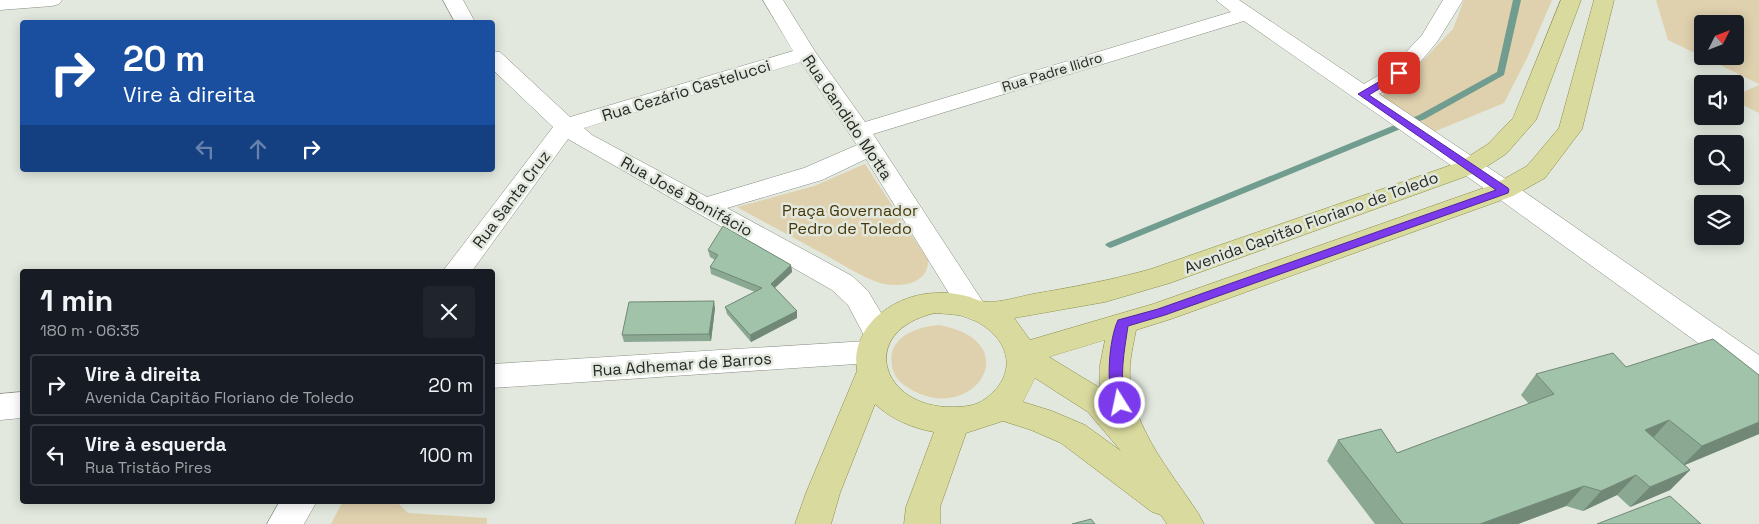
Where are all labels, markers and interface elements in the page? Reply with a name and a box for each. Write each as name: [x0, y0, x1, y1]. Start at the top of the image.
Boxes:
north arrow: [1694, 15, 1744, 65]
map controls: [1694, 15, 1744, 245]
text: 20 m: [123, 37, 205, 81]
icon: right: [40, 40, 105, 105]
street label: Rua Padre Ilidro: [1000, 48, 1104, 96]
street label: Rua Candido Motta: [798, 51, 897, 184]
pin: [1378, 52, 1420, 94]
street label: Rua Cezário Castelucci: [599, 55, 773, 126]
icon: arrive: [1385, 59, 1413, 87]
button: sound: [1694, 75, 1744, 125]
text: Vire à direita: [123, 80, 255, 108]
icon: left: [191, 135, 219, 163]
icon: ahead: [244, 135, 272, 163]
icon: right: [297, 135, 325, 163]
button: search: [1694, 135, 1744, 185]
street label: Rua Santa Cruz: [468, 146, 555, 252]
street label: Rua José Bonifácio: [617, 151, 756, 241]
street label: Avenida Capitão Floriano de Toledo: [1181, 167, 1441, 278]
button: layers: [1694, 195, 1744, 245]
park label: Praça Governador Pedro de Toledo: [782, 200, 918, 239]
text: 1 min: [40, 281, 113, 320]
button: close: [423, 286, 475, 338]
text: 180 m · 06:35: [40, 320, 139, 341]
street label: Rua Adhemar de Barros: [592, 348, 772, 381]
text: Vire à direita: [85, 362, 201, 387]
icon: right: [42, 371, 70, 399]
text: 20 m: [428, 373, 473, 398]
position arrow: [1093, 376, 1145, 428]
text: Avenida Capitão Floriano de Toledo: [85, 387, 354, 408]
text: Vire à esquerda: [85, 432, 227, 457]
icon: left: [42, 441, 70, 469]
text: 100 m: [419, 443, 473, 468]
text: Rua Tristão Pires: [85, 457, 212, 478]

